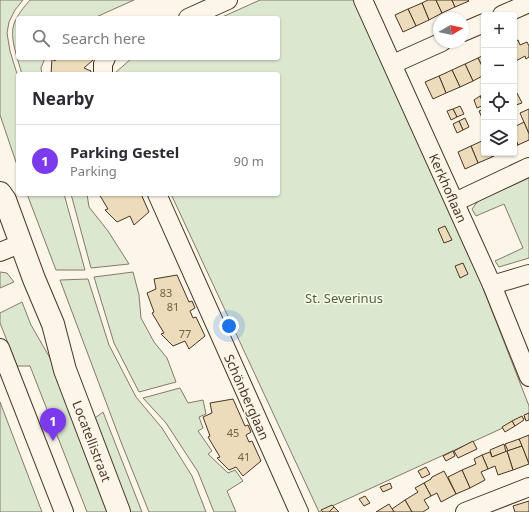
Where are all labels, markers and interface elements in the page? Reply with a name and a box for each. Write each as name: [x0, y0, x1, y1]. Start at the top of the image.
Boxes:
north arrow: [433, 12, 469, 48]
map controls: [481, 12, 517, 156]
button: +: [481, 12, 517, 48]
search box: [16, 16, 280, 60]
icon: search: [30, 27, 52, 49]
text: Search here: [62, 28, 145, 48]
button: −: [481, 48, 517, 84]
button: locate: [481, 84, 517, 120]
text: Nearby: [32, 87, 94, 110]
button: layers: [481, 120, 517, 156]
text: Parking Gestel: [70, 142, 179, 162]
street label: Kerkhoflaan: [425, 151, 471, 225]
text: 1: [41, 152, 49, 170]
text: 90 m: [234, 152, 264, 170]
text: Parking: [70, 162, 117, 180]
house number: 83: [160, 285, 172, 300]
park label: St. Severinus: [305, 289, 383, 307]
house number: 81: [167, 299, 179, 314]
your location: [219, 316, 239, 336]
house number: 77: [179, 326, 191, 341]
street label: Schönberglaan: [220, 351, 274, 443]
street label: Locatellistraat: [68, 398, 116, 484]
pin: 1: [40, 408, 66, 441]
house number: 45: [227, 425, 239, 440]
house number: 41: [238, 449, 250, 464]

